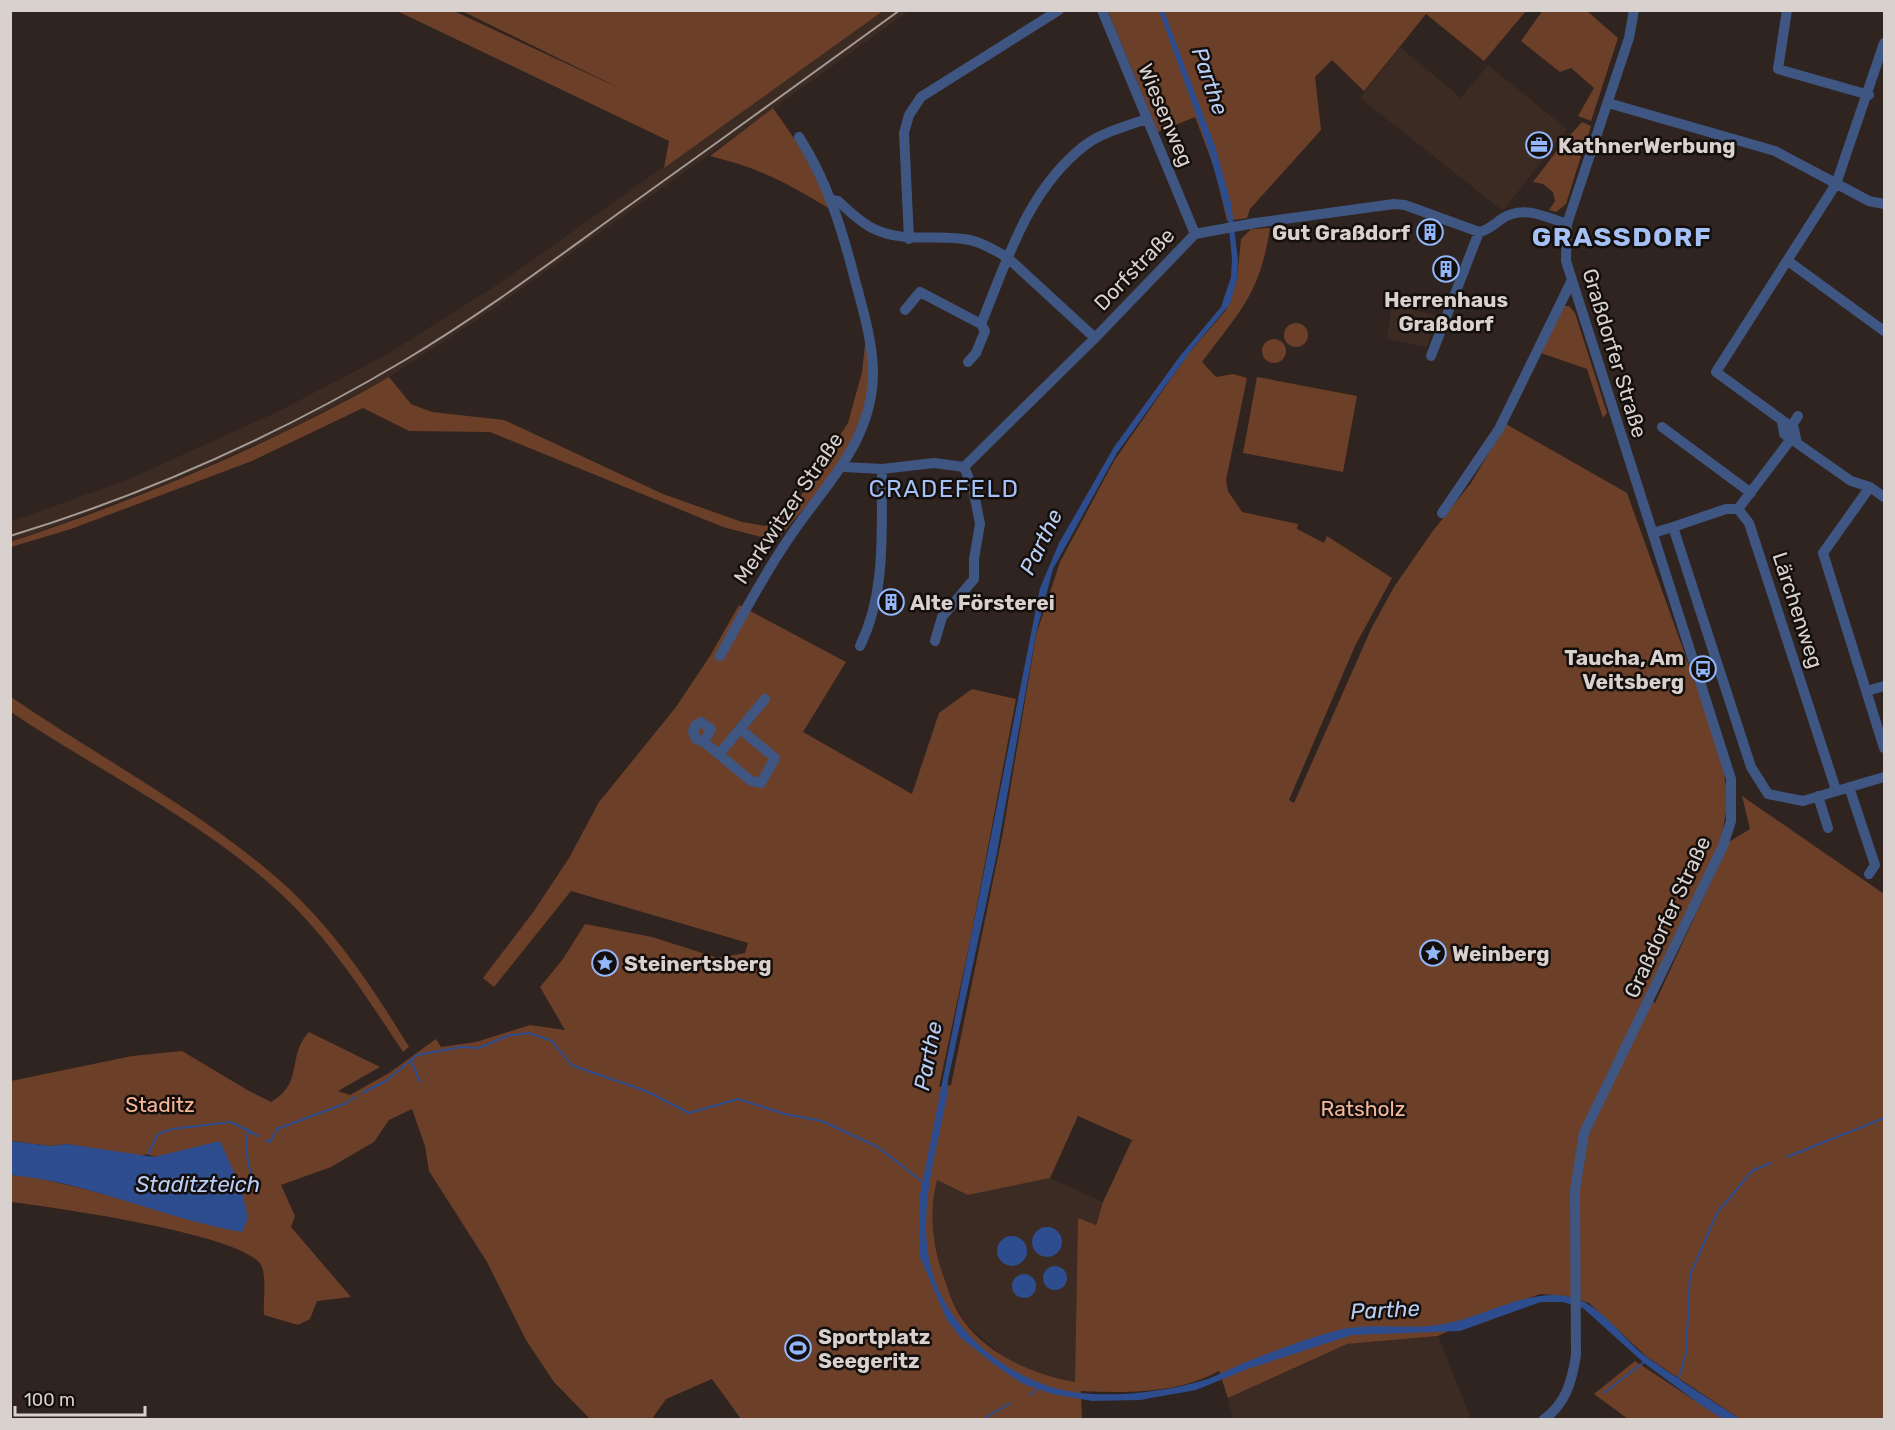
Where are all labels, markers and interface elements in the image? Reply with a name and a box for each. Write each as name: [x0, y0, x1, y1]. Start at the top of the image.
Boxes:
water label: Parthe: [1186, 44, 1234, 118]
street label: Wiesenweg: [1133, 60, 1199, 170]
office icon: KathnerWerbung: [1524, 130, 1554, 160]
place label: KathnerWerbung: [1558, 133, 1736, 158]
building icon: Gut Graßdorf: [1415, 217, 1445, 247]
place label: Gut Graßdorf: [1272, 220, 1411, 245]
district label: GRASSDORF: [1532, 221, 1712, 253]
street label: Dorfstraße: [1089, 223, 1179, 315]
building icon: Herrenhaus Graßdorf: [1431, 254, 1461, 284]
street label: Graßdorfer Straße: [1577, 265, 1653, 441]
place label: Herrenhaus Graßdorf: [1384, 287, 1508, 336]
street label: Merkwitzer Straße: [728, 428, 848, 588]
district label: CRADEFELD: [869, 475, 1019, 503]
water label: Parthe: [1014, 505, 1068, 579]
street label: Lärchenweg: [1767, 549, 1829, 671]
building icon: Alte Försterei: [876, 587, 906, 617]
place label: Alte Försterei: [910, 590, 1055, 615]
place label: Taucha, Am Veitsberg: [1564, 645, 1684, 694]
bus stop icon: Taucha, Am Veitsberg: [1688, 654, 1718, 684]
street label: Graßdorfer Straße: [1619, 832, 1715, 1002]
place icon: Weinberg: [1418, 938, 1448, 968]
place label: Weinberg: [1452, 941, 1550, 966]
place icon: Steinertsberg: [590, 948, 620, 978]
place label: Steinertsberg: [624, 951, 772, 976]
water label: Parthe: [908, 1019, 948, 1093]
park label: Staditz: [125, 1092, 195, 1117]
park label: Ratsholz: [1321, 1096, 1405, 1121]
water label: Staditzteich: [136, 1171, 260, 1198]
water label: Parthe: [1350, 1295, 1420, 1325]
place label: Sportplatz Seegeritz: [818, 1324, 930, 1373]
sports icon: Sportplatz Seegeritz: [783, 1333, 813, 1363]
scale bar: [15, 1379, 146, 1417]
text: 100 m: [24, 1389, 75, 1411]

